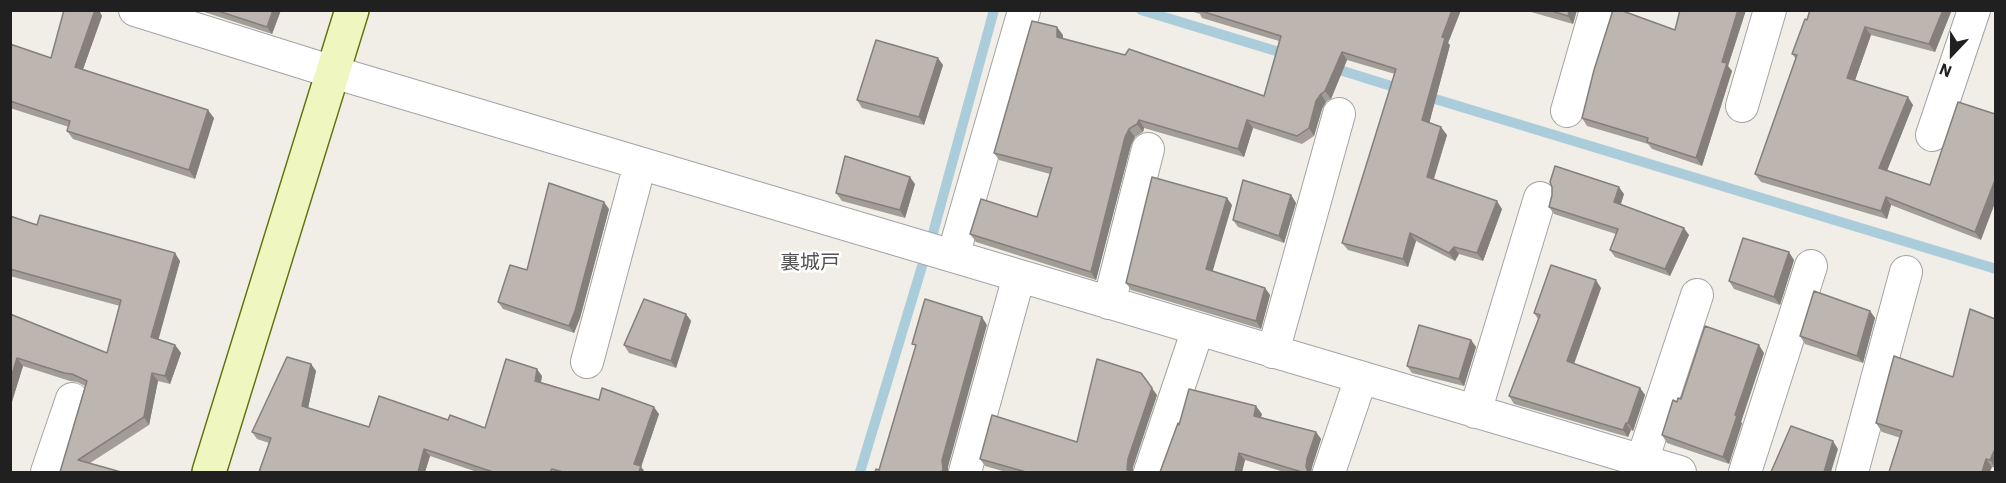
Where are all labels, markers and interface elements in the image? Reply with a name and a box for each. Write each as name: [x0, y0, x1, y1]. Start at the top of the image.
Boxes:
north arrow: [1922, 24, 1982, 84]
text: N: [1936, 59, 1954, 82]
district label: 裏城戸: [780, 251, 840, 275]

